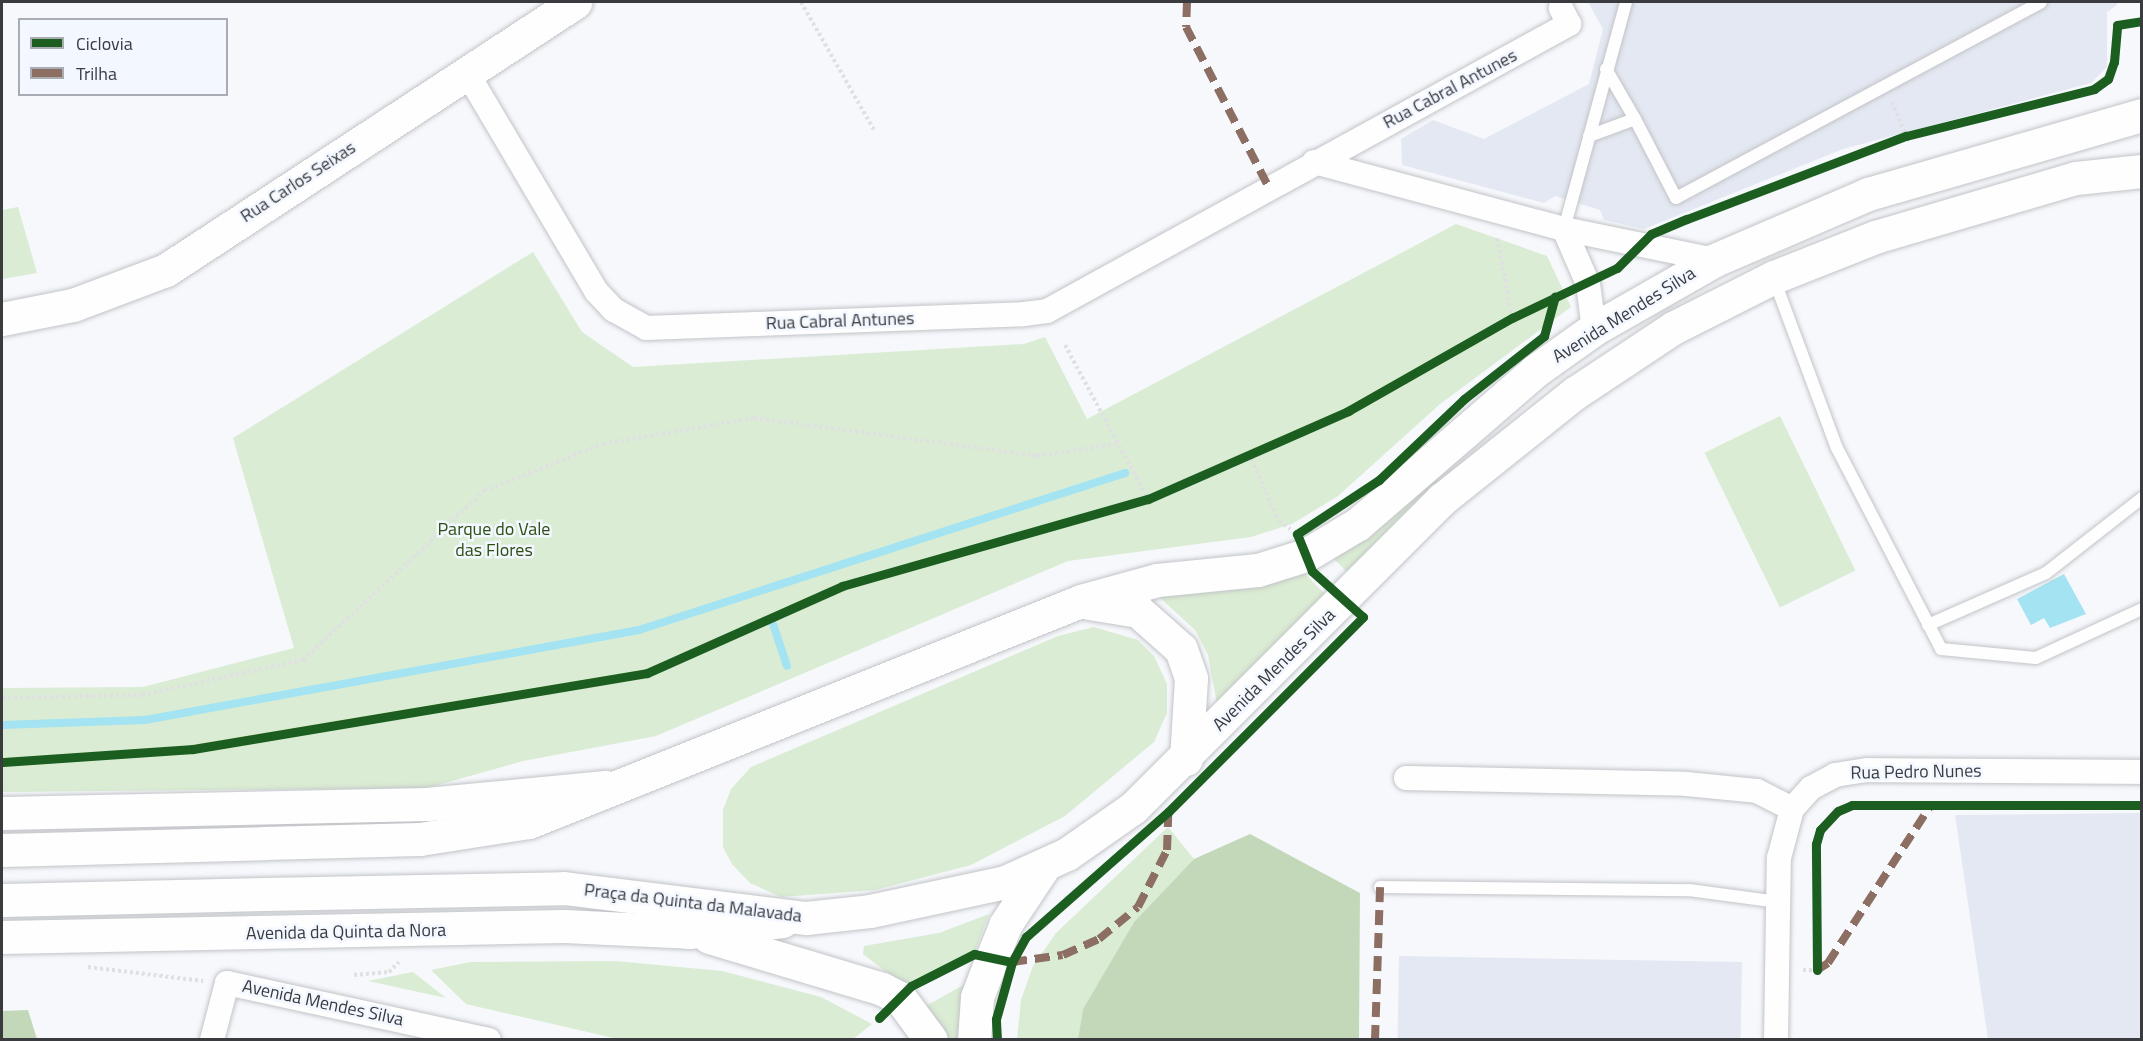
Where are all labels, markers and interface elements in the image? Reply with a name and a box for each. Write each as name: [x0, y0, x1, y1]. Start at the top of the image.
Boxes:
legend: [18, 18, 228, 96]
text: Ciclovia: [76, 30, 133, 57]
street label: Rua Cabral Antunes: [1379, 45, 1521, 133]
text: Trilha: [76, 60, 117, 87]
street label: Rua Carlos Seixas: [236, 137, 360, 227]
street label: Avenida Mendes Silva: [1549, 262, 1699, 368]
street label: Rua Cabral Antunes: [765, 308, 915, 334]
park label: Parque do Vale das Flores: [438, 519, 550, 562]
street label: Avenida Mendes Silva: [1208, 604, 1340, 736]
street label: Rua Pedro Nunes: [1850, 760, 1982, 784]
street label: Praça da Quinta da Malavada: [583, 879, 803, 927]
street label: Avenida da Quinta da Nora: [246, 919, 446, 945]
street label: Avenida Mendes Silva: [240, 975, 406, 1031]

